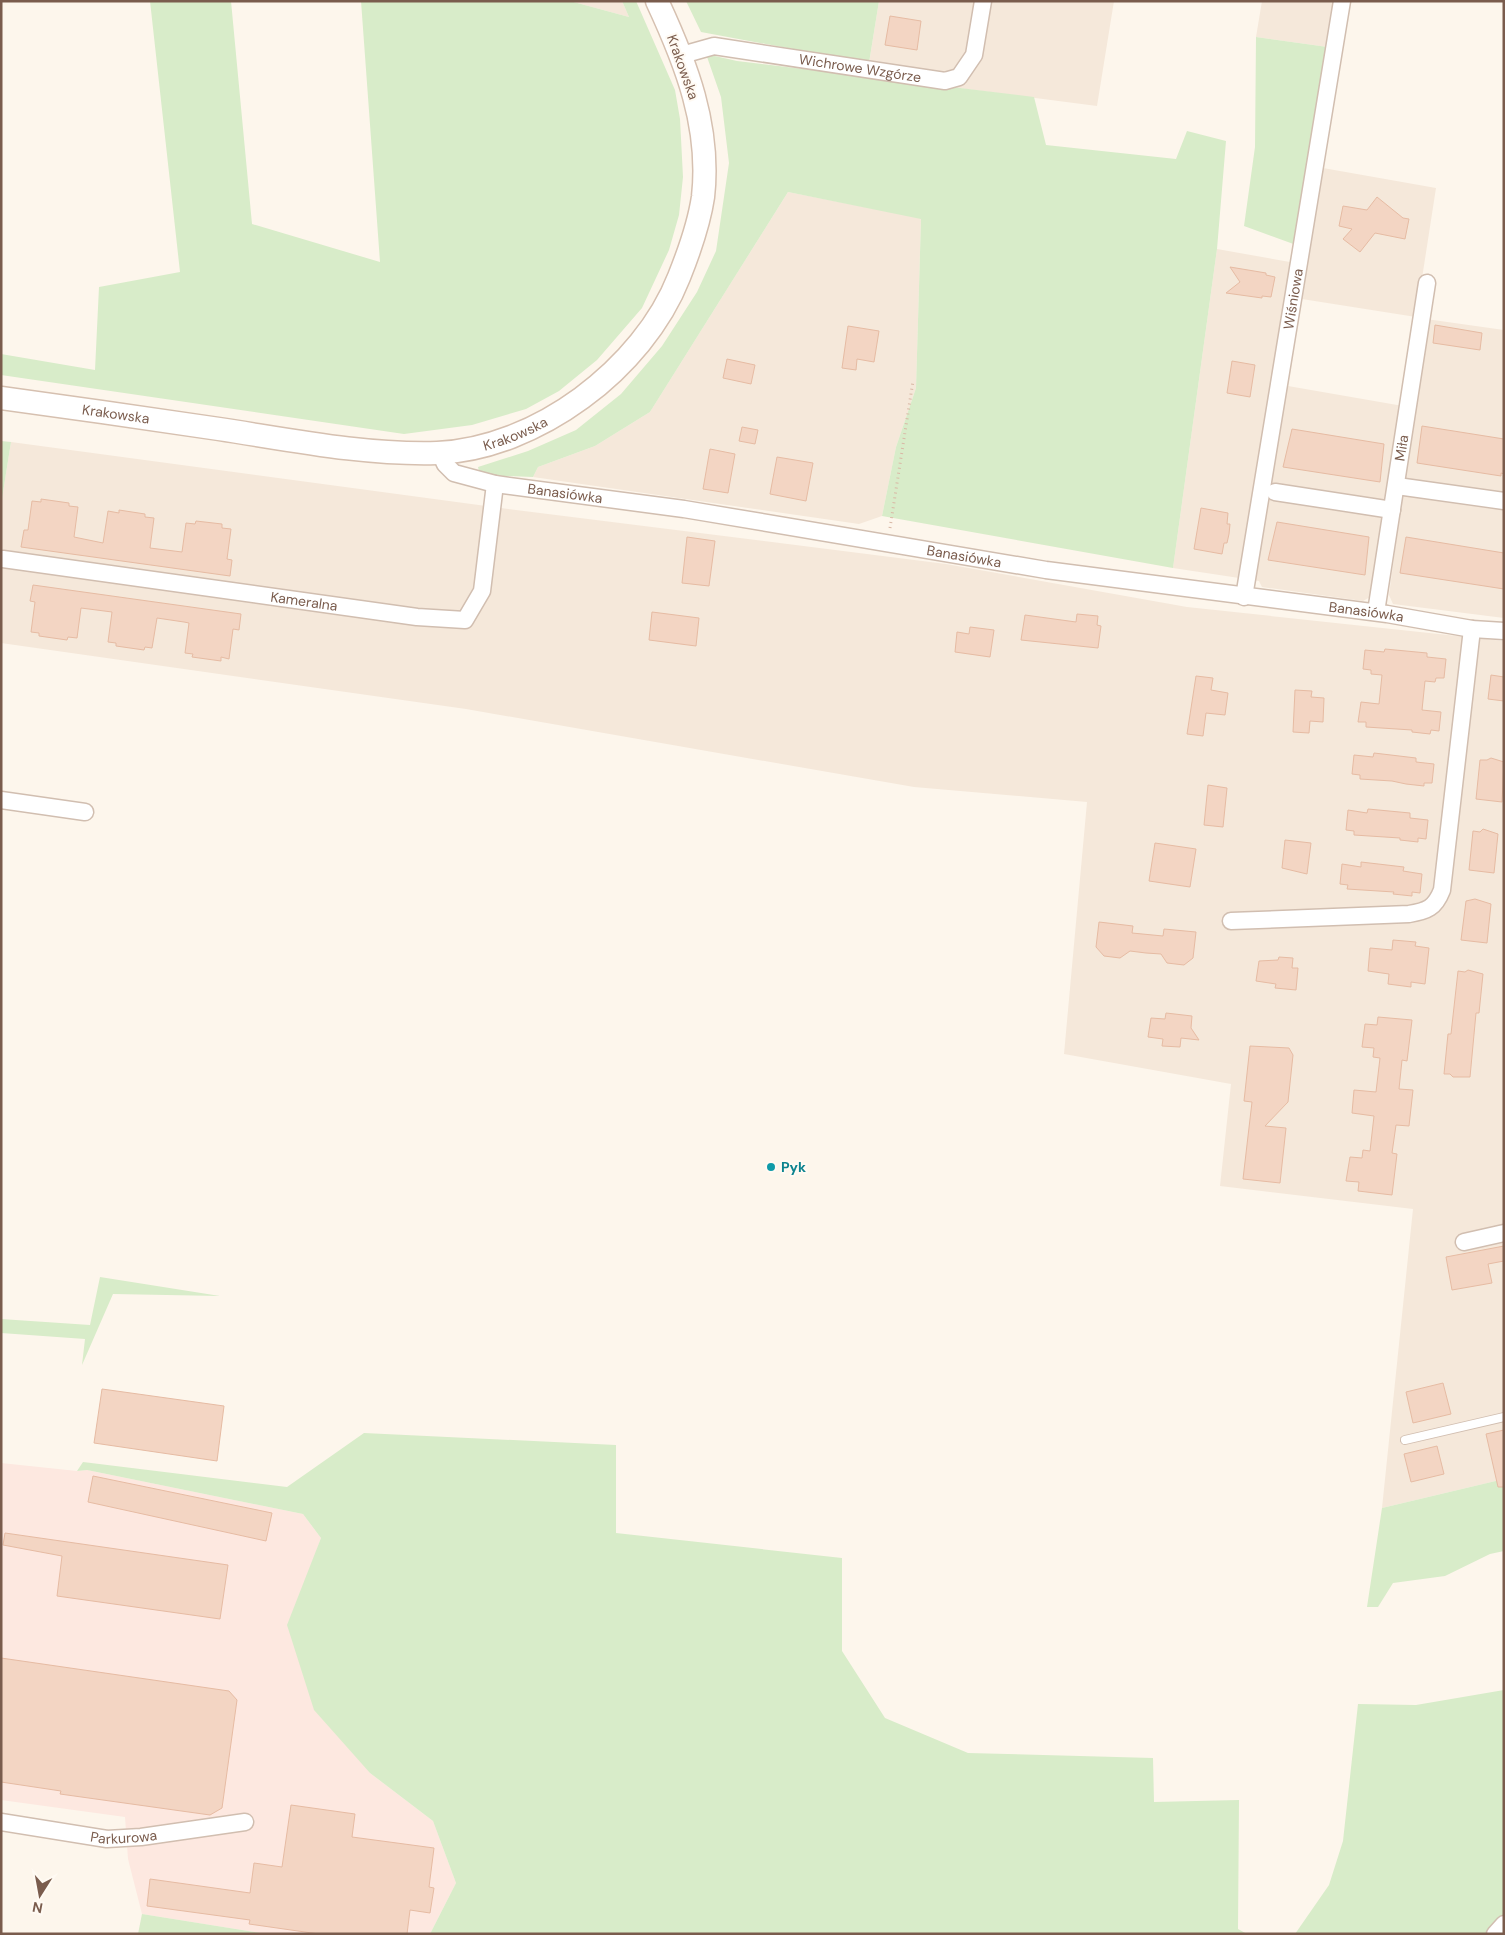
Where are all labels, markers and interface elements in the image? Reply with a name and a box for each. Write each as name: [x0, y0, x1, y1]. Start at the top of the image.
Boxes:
street label: Krakowska: [663, 32, 703, 102]
street label: Wichrowe Wzgórze: [798, 50, 923, 86]
street label: Wiśniowa: [1279, 267, 1307, 331]
street label: Krakowska: [81, 400, 151, 428]
street label: Krakowska: [481, 413, 551, 455]
street label: Miła: [1391, 434, 1412, 462]
street label: Banasiówka: [527, 479, 604, 507]
street label: Banasiówka: [925, 541, 1003, 571]
street label: Kameralna: [269, 588, 339, 615]
street label: Banasiówka: [1328, 598, 1405, 626]
place label: Pyk: [781, 1158, 806, 1176]
marker: Pyk: [765, 1161, 777, 1173]
street label: Parkurowa: [89, 1826, 158, 1848]
north arrow: [15, 1870, 65, 1920]
text: N: [31, 1898, 44, 1918]

